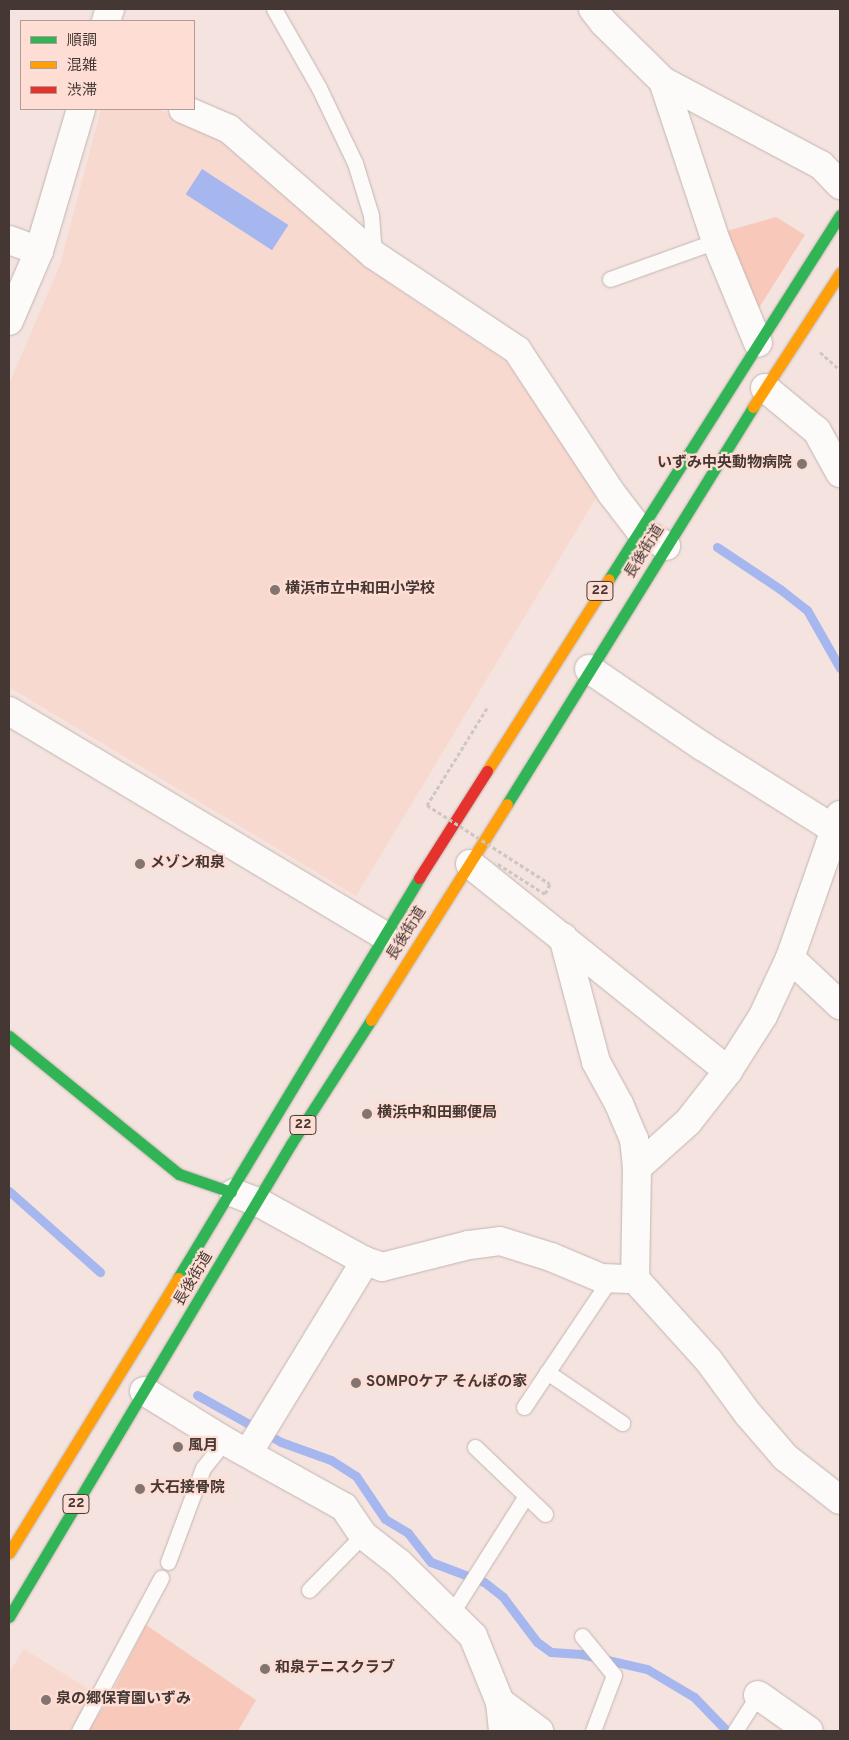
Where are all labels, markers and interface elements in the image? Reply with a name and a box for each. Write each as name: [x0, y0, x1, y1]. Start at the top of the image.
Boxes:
legend: [20, 20, 195, 110]
text: 順調: [67, 32, 97, 51]
text: 混雑: [67, 57, 97, 76]
text: 渋滞: [67, 82, 97, 101]
place label: いずみ中央動物病院: [657, 455, 792, 473]
marker: いずみ中央動物病院: [796, 458, 808, 470]
street label: 長後街道: [621, 522, 669, 582]
road number: 22: [586, 580, 614, 602]
place label: 横浜市立中和田小学校: [285, 581, 435, 599]
marker: 横浜市立中和田小学校: [269, 584, 281, 596]
place label: メゾン和泉: [150, 855, 225, 873]
marker: メゾン和泉: [134, 858, 146, 870]
street label: 長後街道: [383, 904, 431, 964]
place label: 横浜中和田郵便局: [377, 1105, 497, 1123]
marker: 横浜中和田郵便局: [361, 1108, 373, 1120]
road number: 22: [289, 1114, 317, 1136]
street label: 長後街道: [171, 1249, 217, 1309]
place label: SOMPOケア そんぽの家: [366, 1374, 527, 1392]
marker: SOMPOケア そんぽの家: [350, 1377, 362, 1389]
place label: 風月: [188, 1438, 218, 1456]
marker: 風月: [172, 1441, 184, 1453]
place label: 大石接骨院: [150, 1480, 225, 1498]
marker: 大石接骨院: [134, 1483, 146, 1495]
road number: 22: [62, 1492, 90, 1516]
place label: 和泉テニスクラブ: [275, 1660, 395, 1678]
marker: 和泉テニスクラブ: [259, 1663, 271, 1675]
place label: 泉の郷保育園いずみ: [56, 1691, 191, 1709]
marker: 泉の郷保育園いずみ: [40, 1694, 52, 1706]

